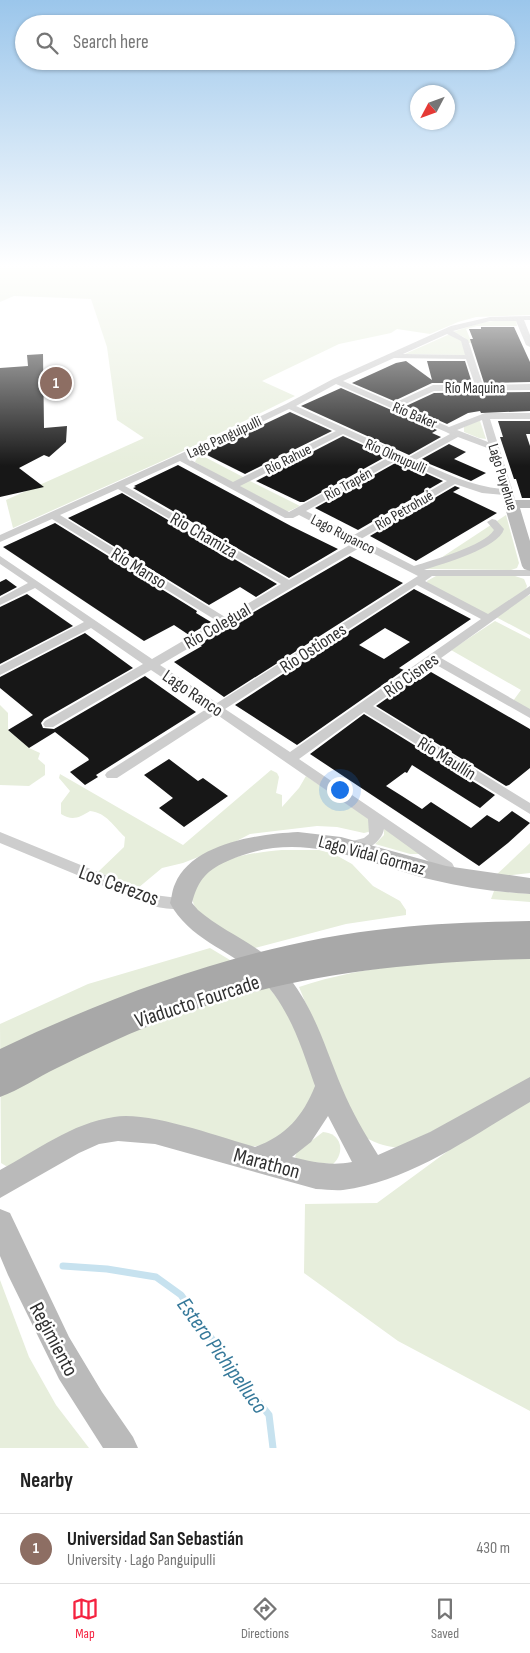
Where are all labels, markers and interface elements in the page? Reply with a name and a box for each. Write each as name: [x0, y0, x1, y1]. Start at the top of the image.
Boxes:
search box: [15, 15, 515, 70]
icon: search: [33, 29, 61, 57]
text: Search here: [73, 31, 149, 54]
north arrow: [410, 85, 455, 130]
pin: 1: [40, 364, 72, 402]
street label: Río Maquina: [445, 379, 505, 398]
street label: Río Baker: [390, 398, 441, 434]
street label: Lago Panguipulli: [184, 412, 265, 463]
street label: Río Olmupulli: [362, 434, 430, 479]
street label: Río Rahue: [262, 440, 315, 479]
street label: Lago Puyehue: [483, 441, 522, 513]
street label: Río Trapén: [321, 464, 376, 505]
street label: Río Petrohué: [372, 486, 437, 535]
street label: Rio Chamiza: [167, 508, 241, 563]
street label: Lago Rupanco: [307, 510, 378, 559]
street label: Río Manso: [107, 543, 170, 594]
street label: Río Colegual: [180, 599, 254, 654]
street label: Río Ostiones: [276, 619, 350, 678]
street label: Río Cisnes: [380, 649, 443, 702]
street label: Lago Ranco: [159, 666, 227, 721]
street label: Rio Maullín: [414, 732, 480, 785]
your location: [327, 777, 353, 803]
street label: Lago Vidal Gormaz: [316, 831, 428, 880]
street label: Los Cerezos: [75, 859, 162, 911]
street label: Viaducto Fourcade: [132, 970, 263, 1033]
street label: Marathon: [231, 1143, 303, 1184]
water label: Estero Pichipelluco: [171, 1293, 273, 1419]
street label: Regimiento: [24, 1298, 83, 1380]
text: Nearby: [20, 1468, 73, 1493]
text: Universidad San Sebastián: [67, 1528, 243, 1551]
text: 1: [33, 1539, 39, 1558]
text: 430 m: [477, 1539, 510, 1558]
text: University · Lago Panguipulli: [67, 1551, 215, 1570]
tab: Map: [71, 1595, 99, 1642]
tab: Directions: [241, 1595, 289, 1642]
tab: Saved: [431, 1595, 459, 1642]

